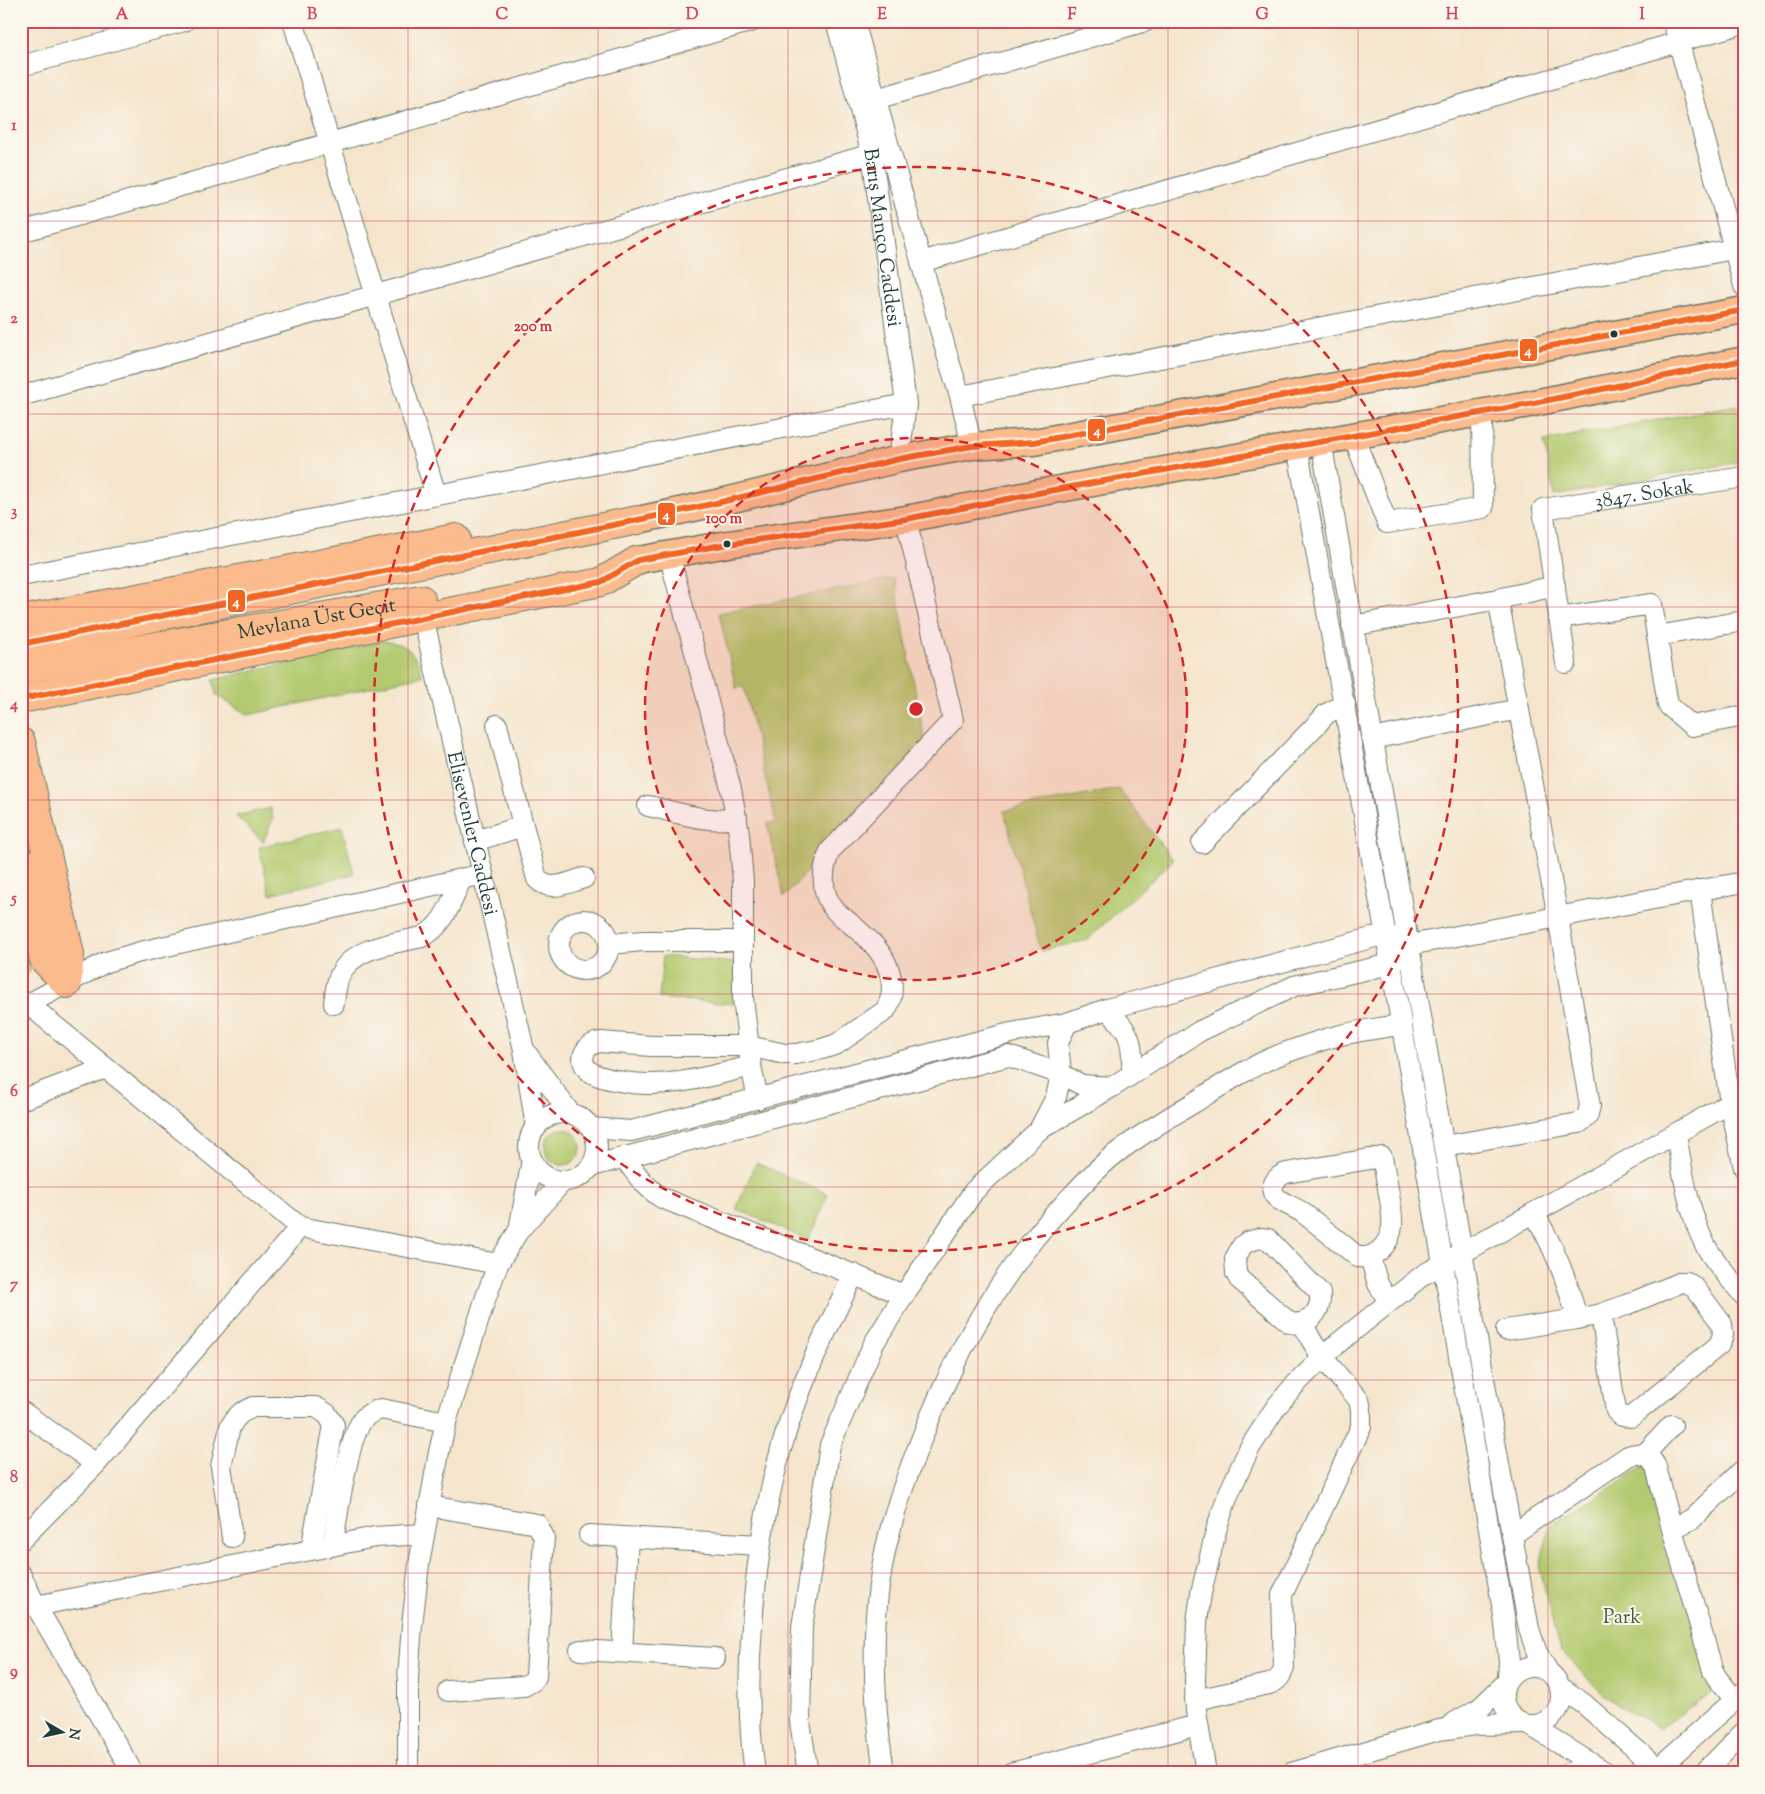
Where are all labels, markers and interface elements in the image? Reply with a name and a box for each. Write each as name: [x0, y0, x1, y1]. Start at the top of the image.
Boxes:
text: A: [116, 4, 129, 27]
text: B: [307, 4, 317, 27]
text: C: [496, 4, 509, 27]
text: D: [686, 4, 699, 27]
text: E: [877, 4, 887, 27]
text: F: [1068, 4, 1077, 27]
text: G: [1255, 4, 1269, 27]
text: H: [1446, 4, 1459, 27]
text: I: [1639, 4, 1645, 27]
text: 1: [11, 115, 17, 138]
street label: Barış Manço Caddesi: [854, 146, 907, 329]
text: 2: [10, 308, 18, 331]
text: 200 m: [514, 317, 553, 338]
unlabelled marker: [1609, 329, 1619, 339]
line badge: 4: [1519, 338, 1538, 362]
text: 4: [1523, 342, 1532, 362]
line badge: 4: [1087, 418, 1106, 442]
text: 4: [1092, 422, 1101, 442]
street label: 3847. Sokak: [1593, 473, 1696, 518]
text: 3: [11, 501, 18, 524]
line badge: 4: [657, 502, 676, 526]
text: 4: [661, 506, 670, 526]
text: 100 m: [706, 509, 743, 530]
unlabelled marker: [722, 539, 732, 549]
line badge: 4: [227, 589, 246, 613]
street label: Mevlana Üst Geçit: [235, 592, 398, 648]
text: 4: [231, 593, 240, 613]
text: 4: [9, 694, 18, 717]
centre of rings: [907, 700, 925, 718]
street label: Elisevenler Caddesi: [438, 749, 504, 919]
text: 5: [9, 888, 17, 911]
text: 6: [10, 1081, 18, 1104]
text: 7: [10, 1274, 19, 1297]
text: 8: [10, 1467, 18, 1490]
park label: Park: [1603, 1604, 1641, 1633]
text: 9: [10, 1661, 18, 1684]
north arrow: [38, 1706, 88, 1756]
text: N: [62, 1727, 84, 1741]

